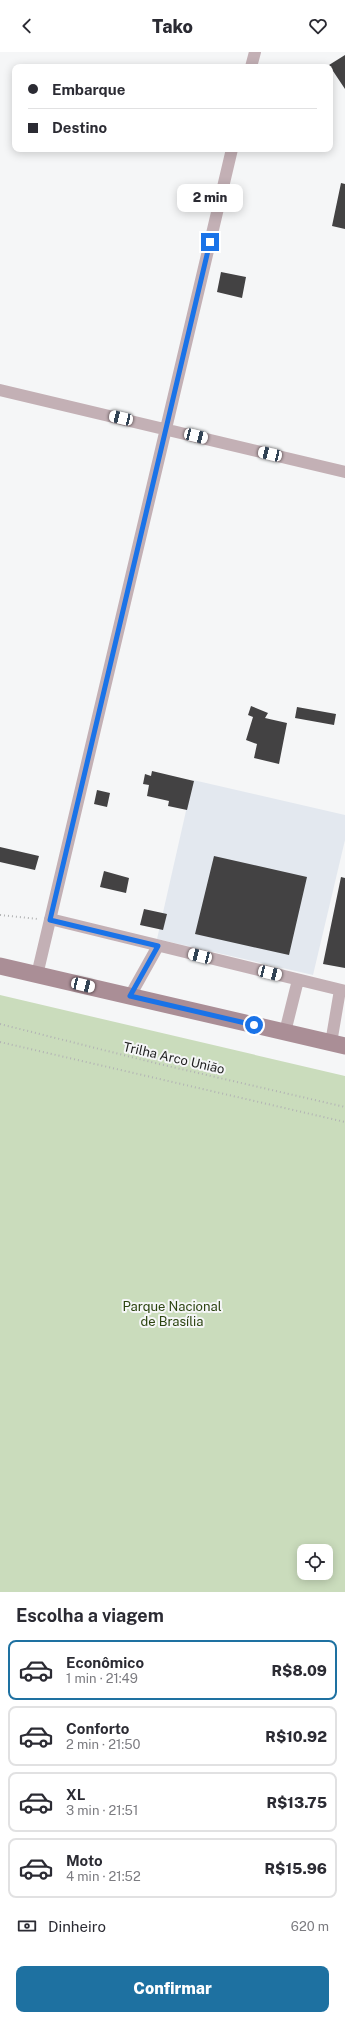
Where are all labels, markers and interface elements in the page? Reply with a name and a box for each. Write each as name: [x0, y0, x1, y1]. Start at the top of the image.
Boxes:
icon: back: [16, 15, 38, 37]
icon: heart: [307, 15, 329, 37]
text: Tako: [152, 16, 193, 37]
text: Embarque: [52, 81, 125, 98]
text: Destino: [52, 119, 107, 136]
callout: 2 min: [177, 184, 243, 212]
text: 2 min: [193, 190, 227, 205]
route end: [201, 233, 219, 251]
car: [108, 409, 134, 427]
car: [183, 427, 209, 445]
car: [257, 445, 283, 463]
car: [187, 947, 213, 965]
car: [257, 964, 283, 982]
car: [70, 976, 96, 994]
route start: [245, 1016, 263, 1034]
street label: Trilha Arco União: [122, 1039, 226, 1077]
park label: Parque Nacional de Brasília: [122, 1299, 222, 1329]
map controls: [297, 1544, 333, 1580]
button: locate: [297, 1544, 333, 1580]
text: Escolha a viagem: [16, 1605, 164, 1626]
icon: car: [18, 1652, 54, 1688]
text: Econômico: [66, 1654, 144, 1671]
text: R$8.09: [272, 1662, 327, 1679]
text: 1 min · 21:49: [66, 1671, 138, 1686]
icon: car: [18, 1718, 54, 1754]
text: Conforto: [66, 1720, 129, 1737]
text: R$10.92: [265, 1728, 327, 1745]
text: 2 min · 21:50: [66, 1737, 140, 1752]
icon: car: [18, 1784, 54, 1820]
text: XL: [66, 1786, 85, 1803]
text: R$13.75: [266, 1794, 327, 1811]
text: 3 min · 21:51: [66, 1803, 138, 1818]
icon: car: [18, 1850, 54, 1886]
text: Moto: [66, 1852, 103, 1869]
text: R$15.96: [265, 1860, 327, 1877]
text: 4 min · 21:52: [66, 1869, 141, 1884]
icon: cash: [16, 1915, 38, 1937]
text: Dinheiro: [48, 1918, 106, 1935]
text: 620 m: [291, 1919, 329, 1934]
button: Confirmar: [16, 1966, 329, 2012]

